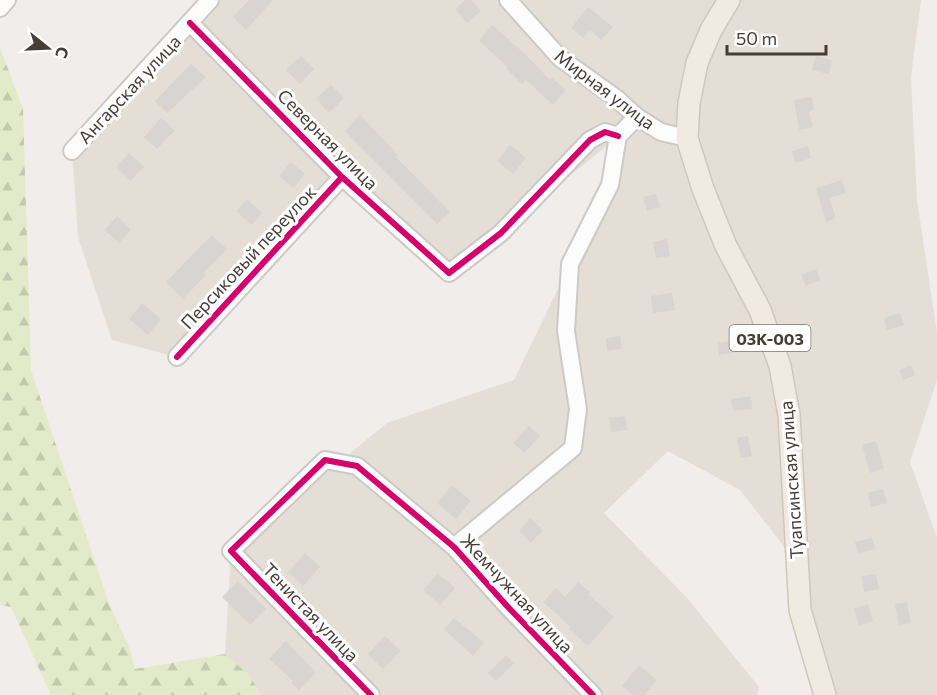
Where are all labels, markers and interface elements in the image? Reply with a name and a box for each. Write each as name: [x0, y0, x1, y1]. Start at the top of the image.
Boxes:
north arrow: [18, 18, 78, 78]
scale bar: [727, 18, 826, 56]
text: 50 m: [736, 27, 777, 49]
street label: Ангарская улица: [73, 30, 185, 148]
street label: Мирная улица: [551, 44, 659, 134]
text: С: [52, 45, 73, 61]
street label: Северная улица: [273, 84, 383, 194]
street label: Персиковый переулок: [176, 180, 320, 333]
road number: 03К-003: [730, 325, 810, 351]
street label: Туапсинская улица: [774, 400, 808, 560]
street label: Жемчужная улица: [456, 529, 578, 657]
street label: Тенистая улица: [258, 558, 364, 666]

